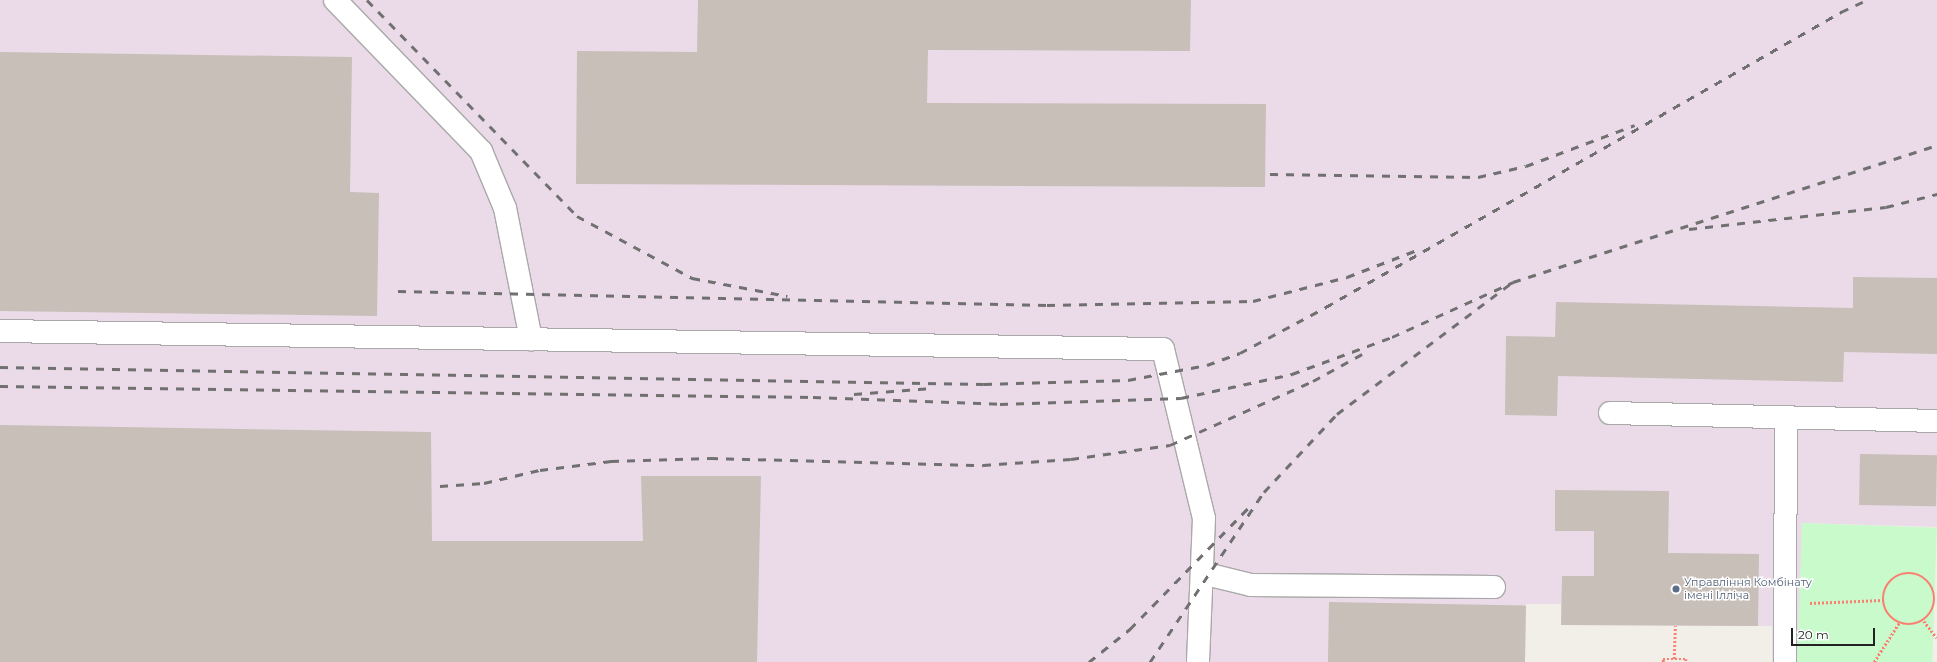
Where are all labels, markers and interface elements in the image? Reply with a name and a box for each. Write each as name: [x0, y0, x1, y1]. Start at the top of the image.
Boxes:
place label: Управління Комбінату імені Ілліча: [1684, 576, 1812, 602]
marker: Управління Комбінату імені Ілліча: [1671, 584, 1681, 594]
scale bar: [1793, 620, 1877, 646]
text: 20 m: [1798, 627, 1829, 642]

